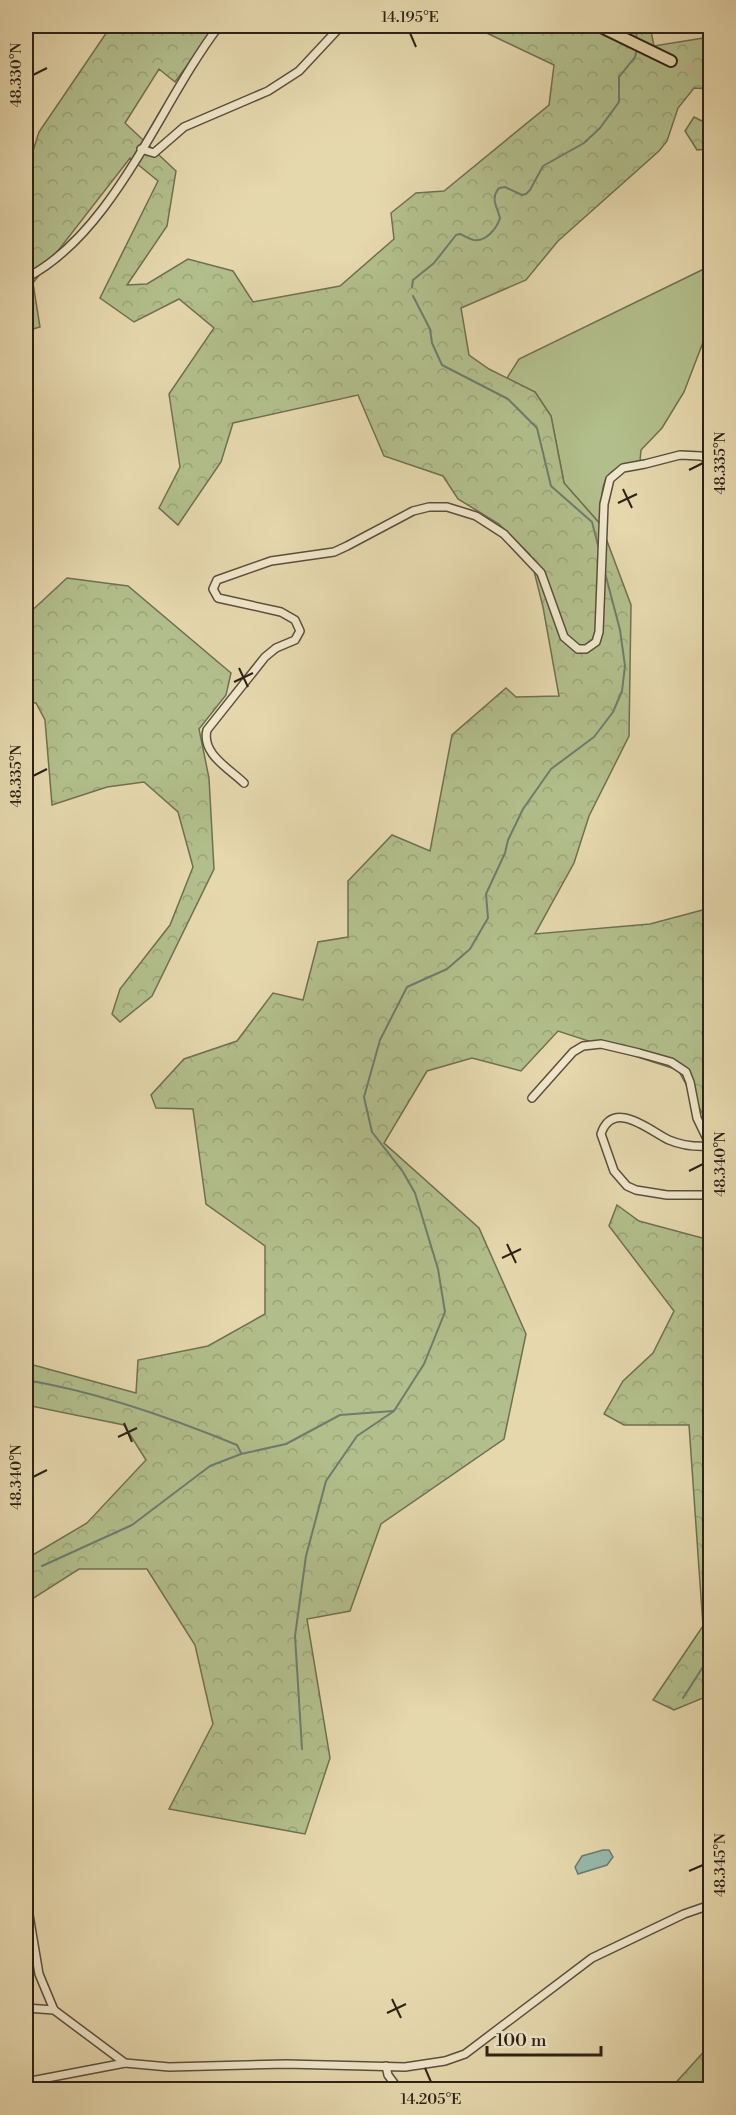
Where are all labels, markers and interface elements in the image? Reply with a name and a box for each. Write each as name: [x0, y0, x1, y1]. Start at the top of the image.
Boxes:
text: 14.195°E: [381, 8, 439, 27]
text: 48.330°N: [7, 43, 26, 107]
text: 48.335°N: [711, 432, 730, 494]
text: 48.335°N: [7, 745, 26, 807]
text: 48.340°N: [711, 1131, 730, 1197]
text: 48.340°N: [7, 1444, 26, 1510]
text: 48.345°N: [711, 1833, 730, 1897]
scale bar: [487, 2019, 601, 2057]
text: 100 m: [496, 2029, 547, 2052]
text: 14.205°E: [401, 2090, 461, 2109]

